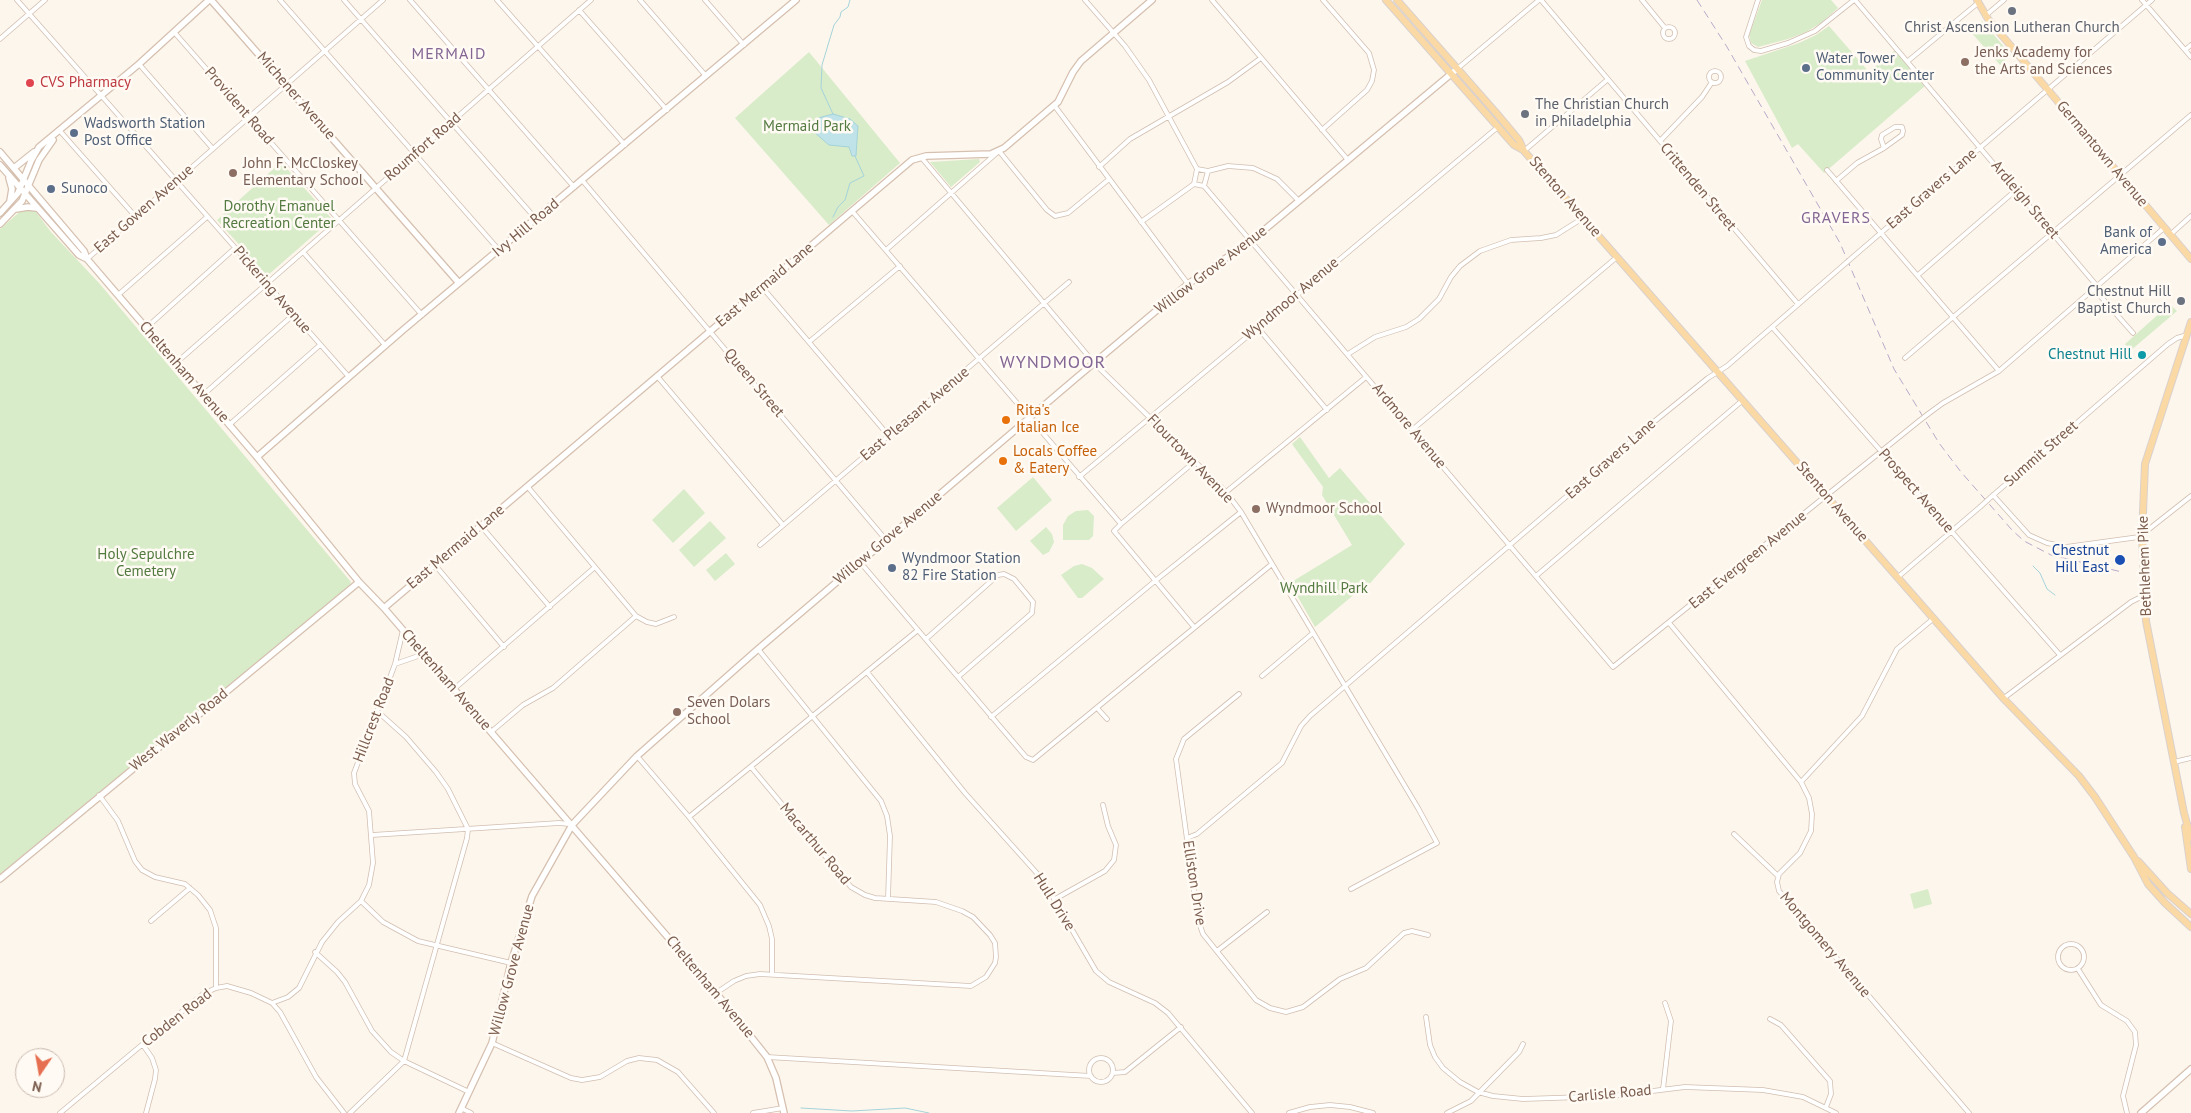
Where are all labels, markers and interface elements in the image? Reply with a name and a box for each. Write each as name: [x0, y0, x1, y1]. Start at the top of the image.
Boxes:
marker: Christ Ascension Lutheran Church: [2006, 5, 2018, 17]
place label: Christ Ascension Lutheran Church: [1904, 19, 2120, 37]
district label: MERMAID: [411, 44, 487, 64]
place label: Jenks Academy for the Arts and Sciences: [1975, 44, 2112, 79]
street label: Michener Avenue: [253, 48, 339, 144]
place label: Water Tower Community Center: [1816, 50, 1934, 85]
marker: Jenks Academy for the Arts and Sciences: [1959, 56, 1971, 68]
marker: Water Tower Community Center: [1800, 62, 1812, 74]
street label: Provident Road: [200, 64, 278, 148]
place label: CVS Pharmacy: [40, 74, 131, 92]
marker: CVS Pharmacy: [24, 77, 36, 89]
place label: The Christian Church in Philadelphia: [1535, 96, 1669, 131]
street label: Germantown Avenue: [2052, 97, 2152, 211]
marker: The Christian Church in Philadelphia: [1519, 108, 1531, 120]
street label: Roumfort Road: [381, 109, 465, 185]
place label: Wadsworth Station Post Office: [84, 115, 205, 150]
park label: Mermaid Park: [763, 118, 851, 136]
marker: Wadsworth Station Post Office: [68, 127, 80, 139]
street label: Crittenden Street: [1656, 139, 1740, 235]
street label: East Gravers Lane: [1883, 145, 1981, 233]
street label: Stenton Avenue: [1525, 153, 1605, 241]
place label: John F. McCloskey Elementary School: [243, 155, 363, 190]
street label: Ardleigh Street: [1987, 157, 2063, 243]
street label: East Gowen Avenue: [91, 161, 197, 257]
marker: John F. McCloskey Elementary School: [227, 167, 239, 179]
place label: Sunoco: [61, 180, 108, 198]
marker: Sunoco: [45, 183, 57, 195]
street label: Ivy Hill Road: [489, 195, 563, 261]
park label: Dorothy Emanuel Recreation Center: [222, 198, 336, 233]
district label: GRAVERS: [1800, 208, 1872, 228]
street label: Willow Grove Avenue: [1151, 222, 1271, 318]
place label: Bank of America: [2100, 224, 2152, 259]
marker: Bank of America: [2156, 236, 2168, 248]
street label: East Mermaid Lane: [713, 239, 817, 331]
street label: Pickering Avenue: [229, 243, 315, 337]
street label: Wyndmoor Avenue: [1239, 254, 1343, 344]
place label: Chestnut Hill Baptist Church: [2077, 283, 2171, 318]
marker: Chestnut Hill Baptist Church: [2175, 295, 2187, 307]
street label: Cheltenham Avenue: [135, 318, 233, 426]
street label: Queen Street: [720, 345, 788, 421]
place label: Chestnut Hill: [2048, 346, 2132, 364]
marker: Chestnut Hill: [2136, 349, 2148, 361]
district label: WYNDMOOR: [999, 352, 1107, 374]
street label: East Pleasant Avenue: [857, 363, 973, 465]
street label: Ardmore Avenue: [1368, 380, 1450, 472]
place label: Rita's Italian Ice: [1016, 402, 1079, 437]
street label: Flourtown Avenue: [1143, 411, 1237, 507]
marker: Rita's Italian Ice: [1000, 414, 1012, 426]
street label: East Gravers Lane: [1562, 415, 1660, 503]
street label: Summit Street: [2000, 417, 2082, 491]
place label: Locals Coffee & Eatery: [1013, 443, 1097, 478]
street label: Prospect Avenue: [1875, 445, 1957, 537]
marker: Locals Coffee & Eatery: [997, 455, 1009, 467]
street label: Stenton Avenue: [1792, 458, 1872, 546]
street label: Willow Grove Avenue: [830, 487, 946, 589]
place label: Wyndmoor School: [1266, 500, 1382, 518]
street label: East Mermaid Lane: [404, 501, 508, 593]
marker: Wyndmoor School: [1250, 503, 1262, 515]
street label: East Evergreen Avenue: [1686, 507, 1810, 613]
street label: Bethlehem Pike: [2134, 515, 2156, 617]
place label: Chestnut Hill East: [2052, 542, 2109, 577]
park label: Holy Sepulchre Cemetery: [97, 546, 195, 581]
place label: Wyndmoor Station 82 Fire Station: [902, 550, 1021, 585]
marker: Chestnut Hill East: [2113, 553, 2127, 567]
marker: Wyndmoor Station 82 Fire Station: [886, 562, 898, 574]
park label: Wyndhill Park: [1280, 580, 1368, 598]
street label: Cheltenham Avenue: [397, 626, 495, 734]
street label: Hillcrest Road: [350, 675, 398, 765]
street label: West Waverly Road: [126, 685, 232, 775]
place label: Seven Dolars School: [687, 694, 770, 729]
marker: Seven Dolars School: [671, 706, 683, 718]
street label: Macarthur Road: [776, 799, 854, 889]
street label: Elliston Drive: [1178, 839, 1210, 927]
street label: Hull Drive: [1029, 870, 1079, 934]
street label: Montgomery Avenue: [1776, 889, 1874, 1001]
street label: Willow Grove Avenue: [486, 902, 538, 1038]
street label: Cheltenham Avenue: [662, 932, 758, 1042]
street label: Cobden Road: [138, 985, 216, 1051]
north arrow: [15, 1048, 65, 1098]
text: N: [31, 1077, 43, 1096]
street label: Carlisle Road: [1568, 1081, 1652, 1107]

